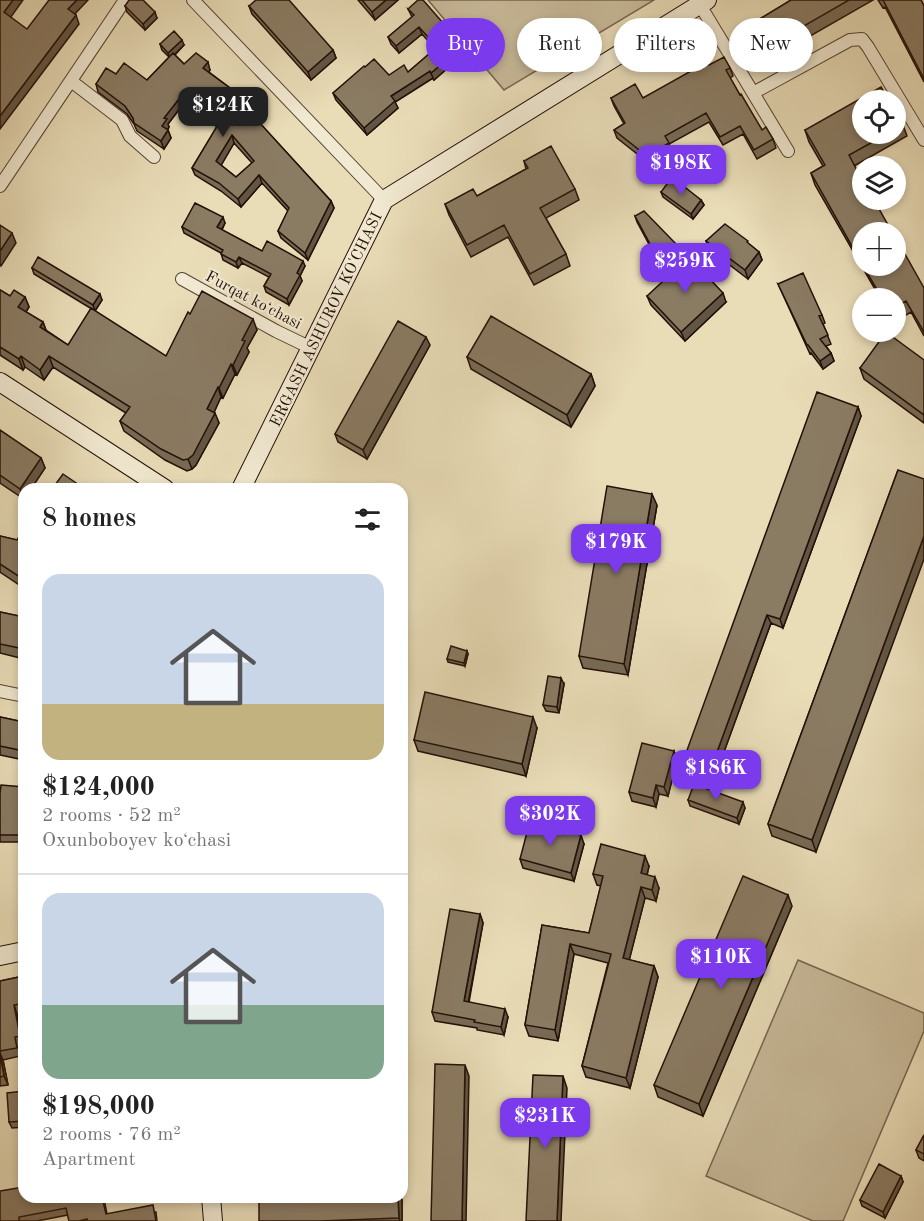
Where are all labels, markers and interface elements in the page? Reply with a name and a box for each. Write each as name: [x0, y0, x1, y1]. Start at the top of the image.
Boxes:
chip: Buy: [426, 18, 505, 72]
chip: Rent: [517, 18, 602, 72]
chip: Filters: [614, 18, 717, 72]
chip: New: [729, 18, 813, 72]
pin: $124K: [181, 87, 265, 138]
map controls: [852, 90, 906, 342]
button: locate: [852, 90, 906, 144]
text: $124K: [192, 96, 254, 116]
pin: $198K: [639, 145, 723, 196]
text: $198K: [650, 154, 712, 174]
button: layers: [852, 156, 906, 210]
street label: ERGASH ASHUROV KO'CHASI: [268, 210, 386, 430]
button: +: [852, 222, 906, 276]
pin: $259K: [643, 243, 727, 294]
text: $259K: [654, 252, 716, 272]
street label: Furqat koʻchasi: [202, 269, 304, 333]
button: −: [852, 288, 906, 342]
icon: filters: [351, 503, 384, 536]
text: 8 homes: [42, 506, 136, 532]
pin: $179K: [574, 524, 658, 575]
text: $179K: [585, 533, 647, 553]
icon: home: [159, 613, 267, 721]
pin: $186K: [674, 750, 758, 801]
text: $186K: [685, 759, 747, 779]
text: $124,000: [42, 775, 155, 801]
pin: $302K: [508, 796, 592, 847]
text: $302K: [519, 805, 581, 825]
text: 2 rooms · 52 m²: [42, 806, 181, 826]
text: Oxunboboyev koʻchasi: [42, 831, 231, 851]
icon: home: [159, 932, 267, 1040]
pin: $110K: [679, 939, 763, 990]
text: $110K: [690, 948, 752, 968]
text: $198,000: [42, 1094, 155, 1120]
pin: $231K: [503, 1098, 587, 1149]
text: $231K: [514, 1107, 576, 1127]
text: 2 rooms · 76 m²: [42, 1125, 181, 1145]
text: Apartment: [42, 1150, 136, 1170]

